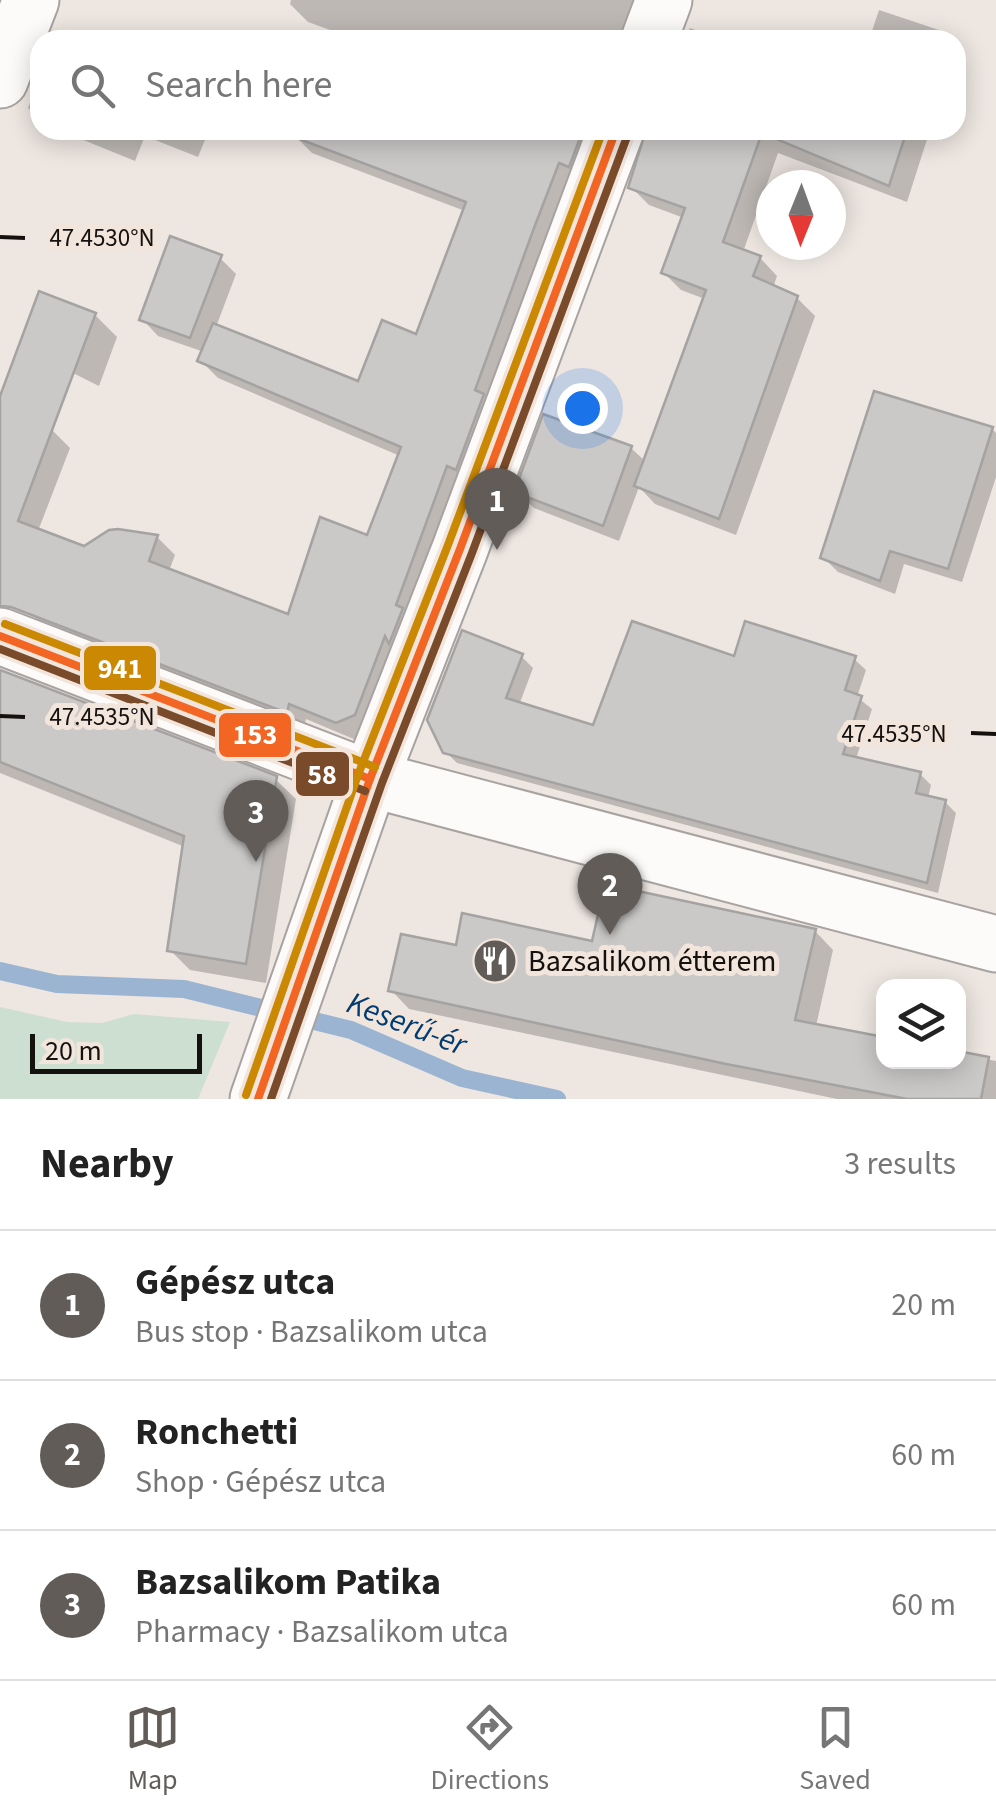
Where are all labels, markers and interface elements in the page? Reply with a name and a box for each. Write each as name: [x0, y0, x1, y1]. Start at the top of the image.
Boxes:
search box: [30, 30, 966, 140]
icon: search: [65, 58, 120, 113]
text: Search here: [145, 58, 332, 112]
north arrow: [756, 170, 846, 260]
text: 47.4530°N: [49, 220, 155, 256]
your location: [557, 383, 608, 434]
pin: 1: [464, 468, 530, 550]
line badge: 941: [82, 644, 158, 692]
text: 941: [98, 649, 142, 689]
text: 47.4535°N: [49, 699, 155, 735]
line badge: 153: [217, 711, 293, 759]
text: 153: [233, 715, 277, 755]
text: 47.4535°N: [841, 716, 947, 752]
line badge: 58: [294, 750, 351, 798]
text: 58: [307, 755, 337, 795]
pin: 3: [224, 780, 288, 862]
pin: 2: [578, 852, 642, 935]
restaurant icon: Bazsalikom étterem: [472, 938, 518, 984]
place label: Bazsalikom étterem: [528, 940, 776, 983]
map controls: [876, 979, 966, 1069]
button: layers: [876, 979, 966, 1069]
water label: Keserű-ér: [340, 980, 475, 1068]
scale bar: [30, 1029, 202, 1074]
text: 20 m: [45, 1031, 102, 1071]
text: Nearby: [40, 1134, 174, 1194]
text: 3 results: [844, 1141, 956, 1187]
text: Gépész utca: [135, 1255, 335, 1309]
text: 1: [64, 1282, 81, 1328]
text: 20 m: [891, 1282, 956, 1328]
text: Bus stop · Bazsalikom utca: [135, 1309, 488, 1355]
text: Ronchetti: [135, 1405, 298, 1459]
text: 2: [64, 1432, 81, 1478]
text: 60 m: [891, 1432, 956, 1478]
text: Shop · Gépész utca: [135, 1459, 386, 1505]
text: Bazsalikom Patika: [135, 1555, 441, 1609]
text: 3: [64, 1582, 81, 1628]
text: 60 m: [891, 1582, 956, 1628]
text: Pharmacy · Bazsalikom utca: [135, 1609, 509, 1655]
tab: Map: [125, 1700, 180, 1800]
tab: Directions: [431, 1700, 549, 1800]
tab: Saved: [799, 1700, 871, 1800]

